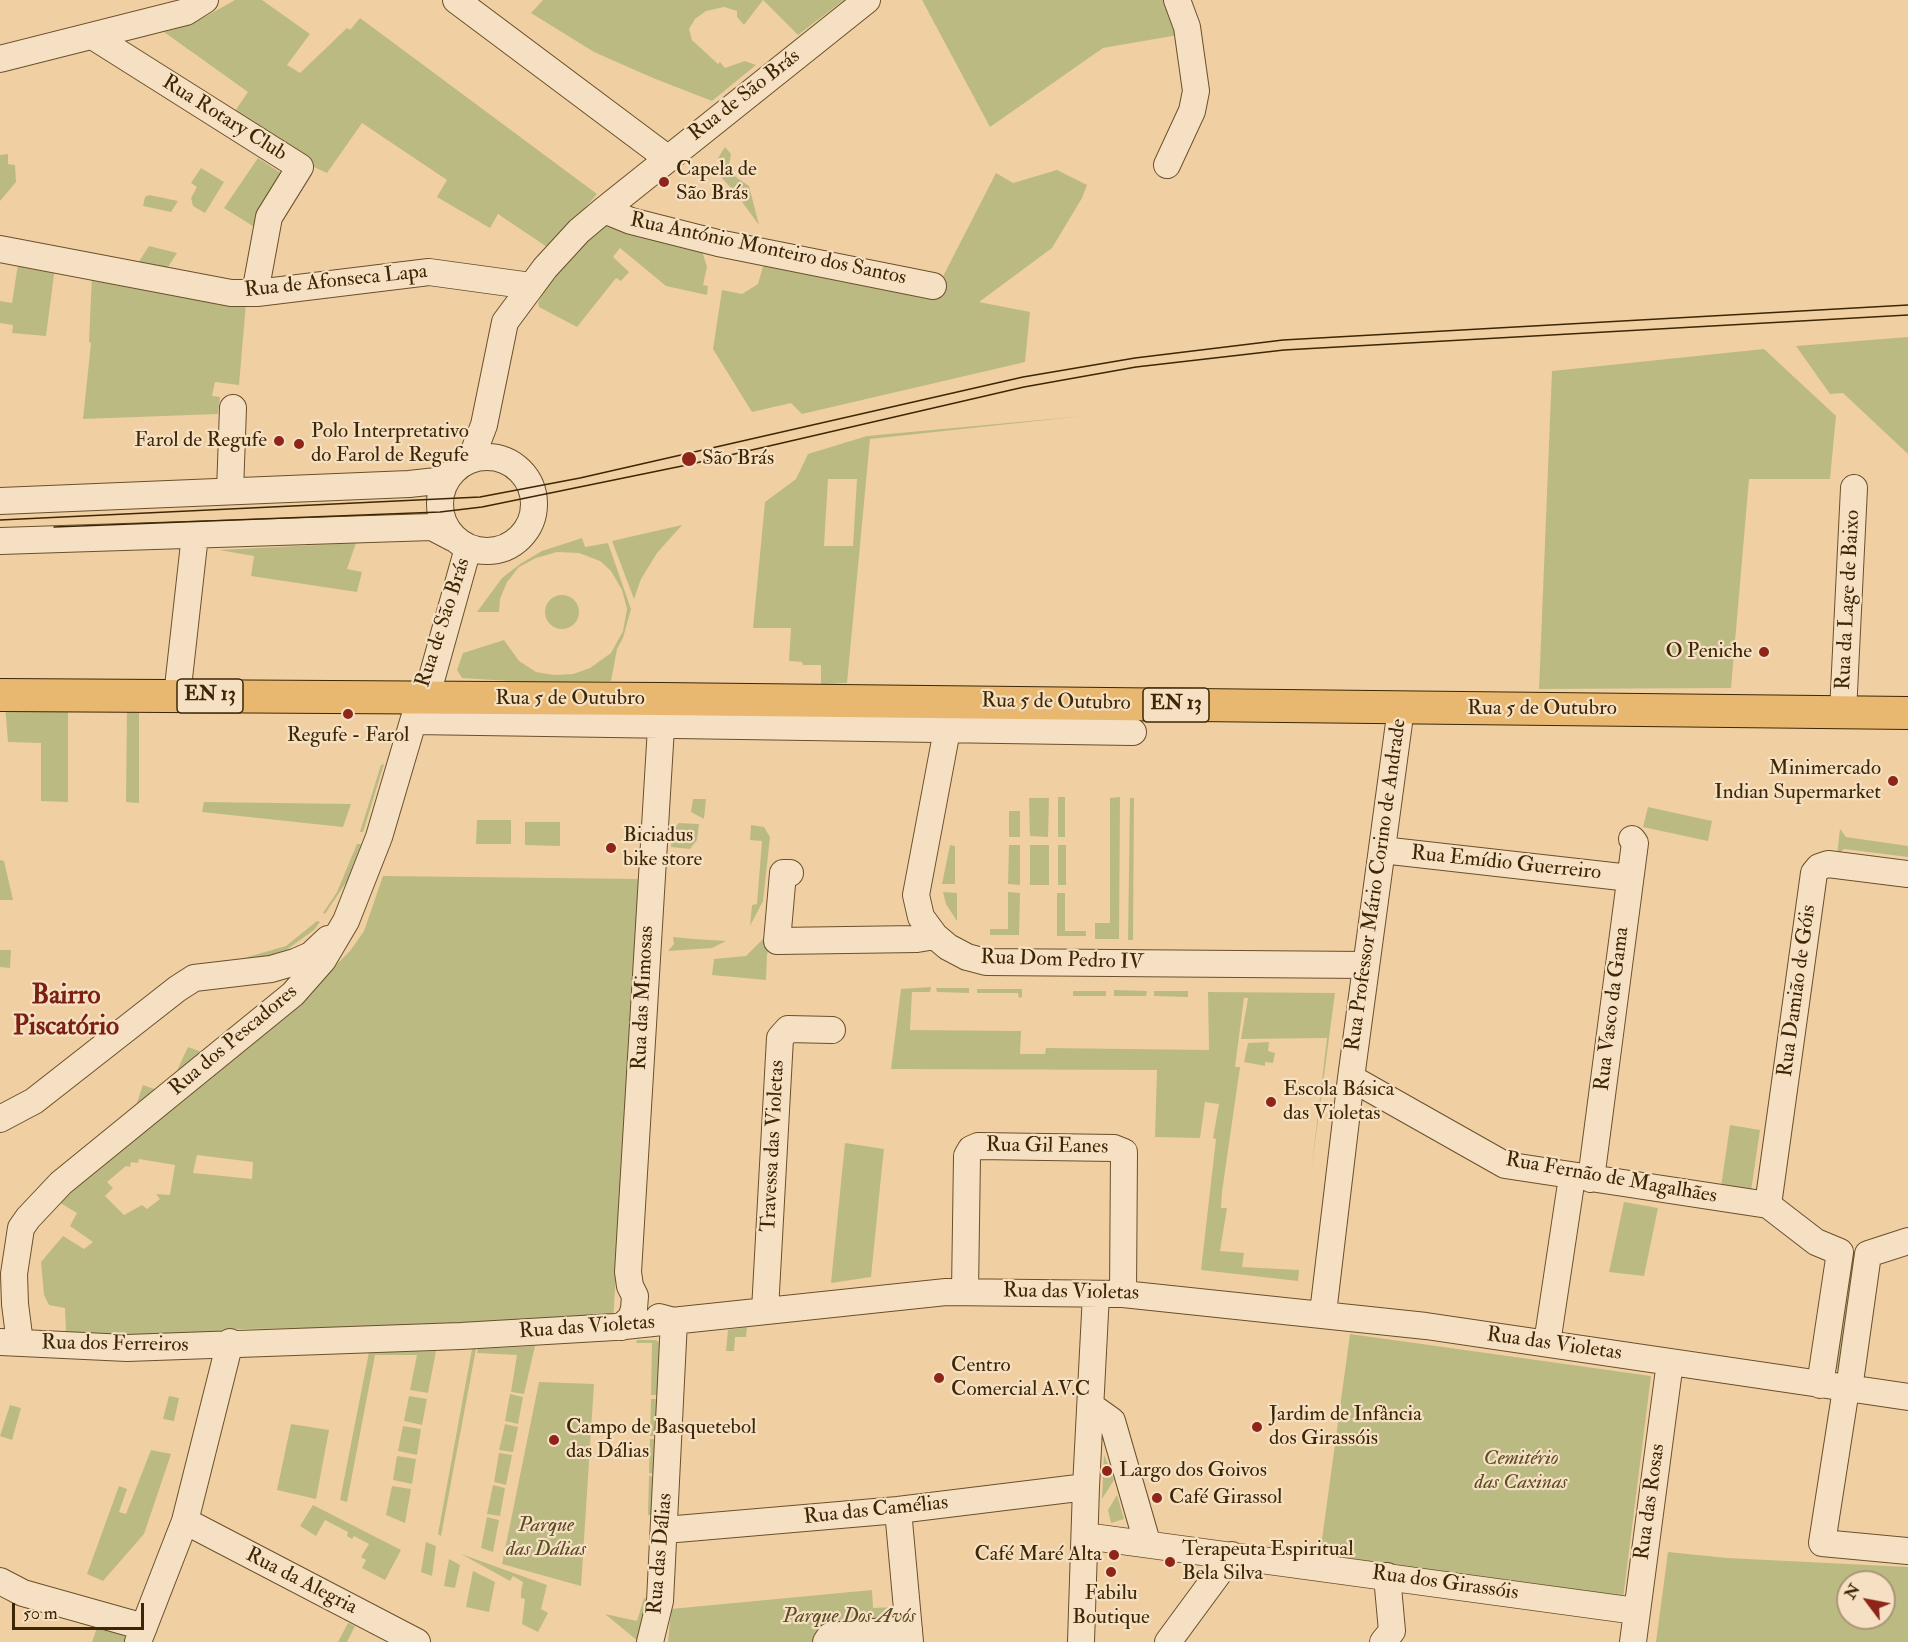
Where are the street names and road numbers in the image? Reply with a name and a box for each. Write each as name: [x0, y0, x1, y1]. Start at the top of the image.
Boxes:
street label: Rua de São Brás: [684, 45, 806, 147]
street label: Rua Rotary Club: [157, 71, 291, 167]
street label: Rua António Monteiro dos Santos: [628, 208, 908, 292]
street label: Rua de Afonseca Lapa: [243, 260, 429, 304]
street label: Rua da Lage de Baixo: [1832, 509, 1866, 691]
street label: Rua de São Brás: [411, 555, 477, 691]
road number: EN 13: [177, 679, 243, 713]
street label: Rua 5 de Outubro: [495, 686, 645, 712]
road number: EN 13: [1143, 688, 1209, 722]
street label: Rua 5 de Outubro: [981, 689, 1131, 717]
street label: Rua 5 de Outubro: [1467, 696, 1617, 722]
street label: Rua Professor Mário Corino de Andrade: [1341, 717, 1413, 1053]
street label: Rua Emídio Guerreiro: [1410, 841, 1602, 887]
street label: Rua Damião de Góis: [1773, 903, 1823, 1079]
street label: Rua das Mimosas: [628, 925, 660, 1071]
street label: Rua Vasco da Gama: [1590, 925, 1636, 1093]
street label: Rua Dom Pedro IV: [980, 946, 1144, 976]
street label: Rua dos Pescadores: [165, 980, 303, 1102]
street label: Travessa das Violetas: [757, 1059, 791, 1233]
street label: Rua Gil Eanes: [986, 1133, 1108, 1161]
street label: Rua Fernão de Magalhães: [1503, 1148, 1719, 1210]
street label: Rua das Violetas: [1003, 1279, 1139, 1307]
street label: Rua das Violetas: [518, 1311, 656, 1345]
street label: Rua das Violetas: [1485, 1323, 1623, 1367]
street label: Rua dos Ferreiros: [41, 1331, 189, 1359]
street label: Rua das Rosas: [1630, 1442, 1672, 1562]
street label: Rua das Camélias: [803, 1491, 949, 1531]
street label: Rua das Dálias: [643, 1492, 679, 1616]
street label: Rua da Alegria: [241, 1543, 361, 1621]
street label: Rua dos Girassóis: [1370, 1561, 1520, 1607]

